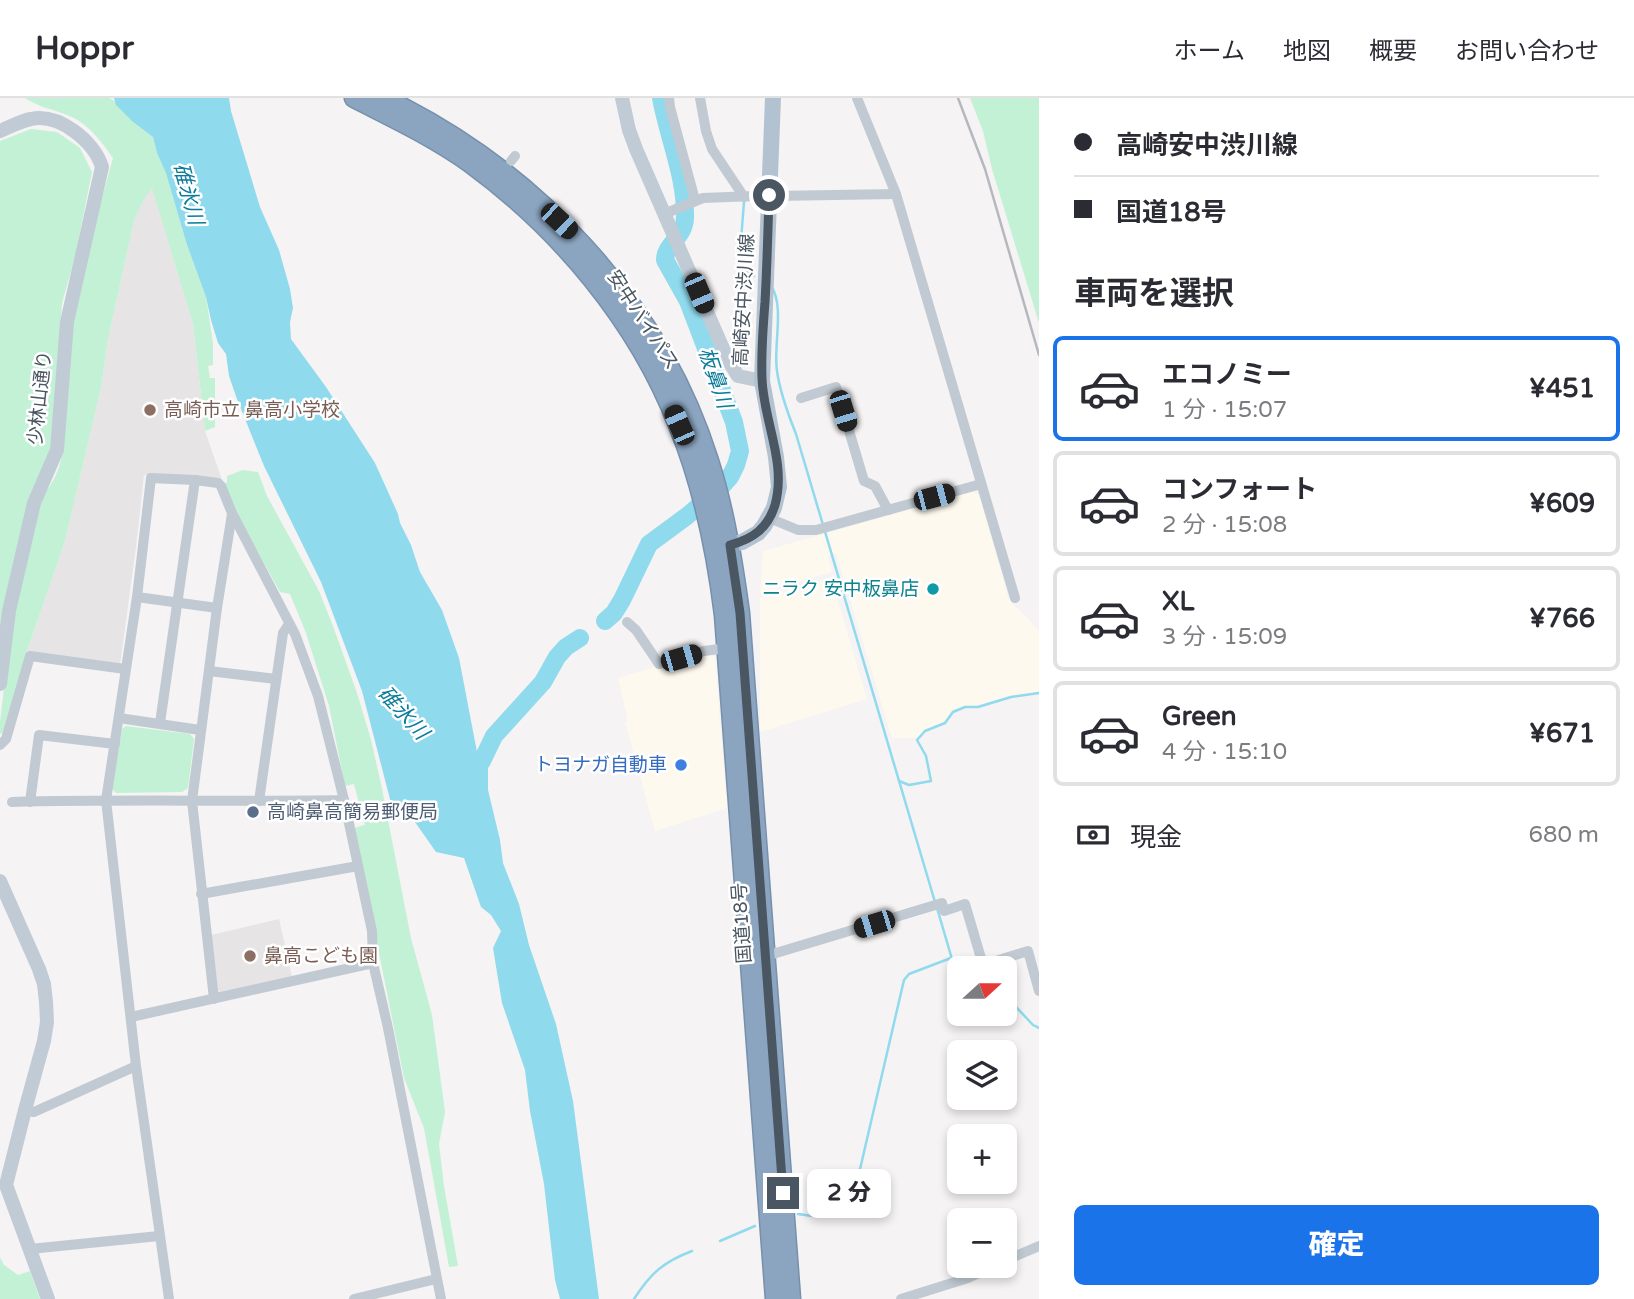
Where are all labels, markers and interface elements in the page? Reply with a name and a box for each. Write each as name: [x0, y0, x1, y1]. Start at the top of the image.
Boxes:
text: Hoppr: [35, 29, 134, 68]
text: ホーム: [1174, 37, 1245, 66]
text: 地図: [1283, 37, 1331, 66]
text: 概要: [1369, 37, 1417, 66]
text: お問い合わせ: [1455, 37, 1599, 66]
text: 高崎安中渋川線: [1116, 130, 1298, 161]
water label: 碓氷川: [168, 160, 209, 230]
route start: [753, 179, 785, 211]
text: 国道18号: [1116, 197, 1227, 228]
car: [537, 199, 582, 243]
street label: 高崎安中渋川線: [730, 233, 758, 367]
street label: 安中バイパス: [603, 266, 683, 374]
car: [682, 270, 717, 316]
text: 車両を選択: [1074, 275, 1234, 313]
water label: 板鼻川: [693, 344, 738, 414]
street label: 少林山通り: [24, 350, 56, 446]
icon: car: [1078, 357, 1141, 420]
text: エコノミー: [1162, 359, 1292, 390]
text: ¥451: [1529, 373, 1595, 404]
car: [827, 388, 860, 434]
text: 1 分 · 15:07: [1162, 396, 1287, 424]
place label: 高崎市立 鼻高小学校: [164, 399, 340, 421]
marker: 高崎市立 鼻高小学校: [142, 402, 158, 418]
car: [661, 402, 698, 448]
icon: car: [1078, 472, 1141, 535]
text: コンフォート: [1162, 474, 1317, 505]
car: [911, 481, 958, 513]
text: ¥609: [1529, 488, 1595, 519]
text: 2 分 · 15:08: [1162, 511, 1287, 539]
place label: ニラク 安中板鼻店: [762, 578, 919, 600]
marker: ニラク 安中板鼻店: [925, 581, 941, 597]
text: XL: [1162, 586, 1194, 617]
icon: car: [1078, 587, 1141, 650]
text: ¥766: [1529, 603, 1595, 634]
text: 3 分 · 15:09: [1162, 623, 1287, 651]
car: [658, 642, 705, 674]
water label: 碓氷川: [373, 681, 435, 746]
text: Green: [1162, 701, 1237, 732]
icon: car: [1078, 702, 1141, 765]
text: ¥671: [1529, 718, 1595, 749]
text: 4 分 · 15:10: [1162, 738, 1287, 766]
place label: トヨナガ自動車: [534, 754, 667, 776]
marker: トヨナガ自動車: [673, 757, 689, 773]
place label: 高崎鼻高簡易郵便局: [267, 801, 438, 823]
marker: 高崎鼻高簡易郵便局: [245, 804, 261, 820]
icon: cash: [1074, 816, 1112, 854]
text: 680 m: [1529, 821, 1599, 849]
text: 現金: [1130, 822, 1182, 853]
street label: 国道18号: [728, 882, 756, 964]
car: [851, 908, 898, 940]
place label: 鼻高こども園: [264, 945, 378, 967]
marker: 鼻高こども園: [242, 948, 258, 964]
north arrow: [947, 956, 1017, 1026]
map controls: [947, 956, 1017, 1278]
button: layers: [947, 1040, 1017, 1110]
button: +: [947, 1124, 1017, 1194]
callout: 2 分: [808, 1168, 892, 1218]
route end: [767, 1177, 799, 1209]
text: 2 分: [827, 1179, 871, 1207]
button: 確定: [1074, 1205, 1599, 1285]
button: −: [947, 1208, 1017, 1278]

